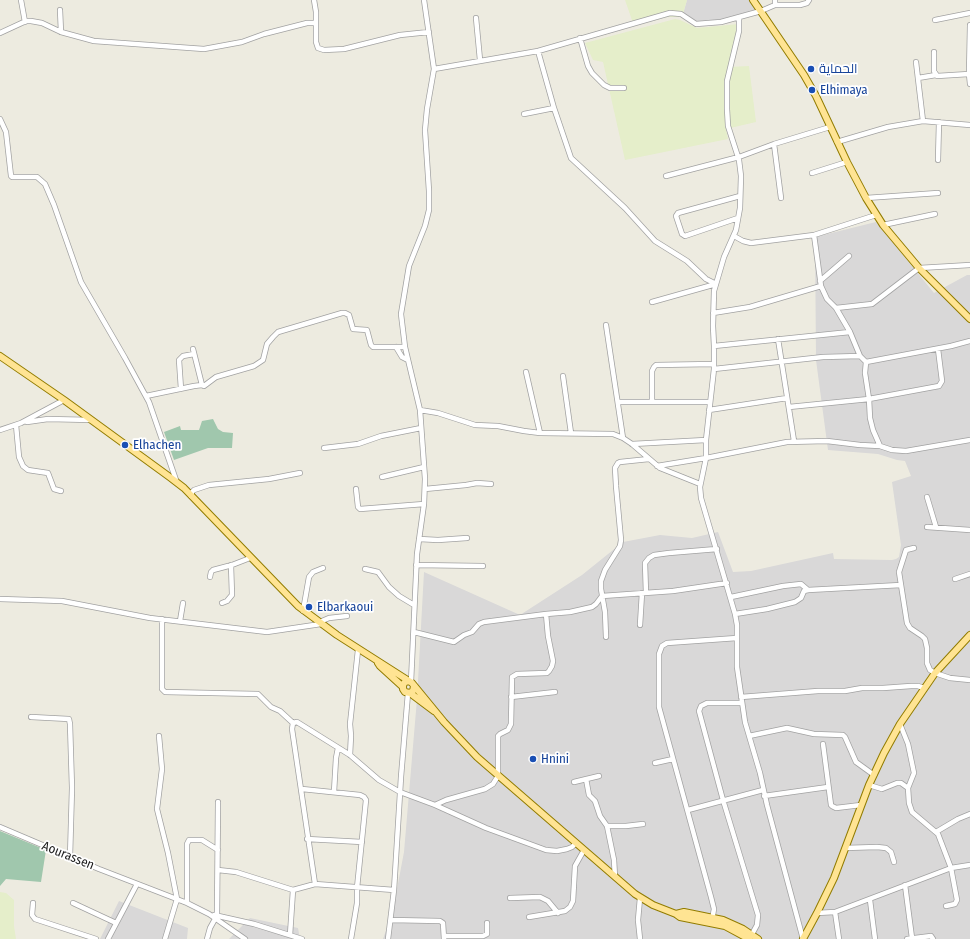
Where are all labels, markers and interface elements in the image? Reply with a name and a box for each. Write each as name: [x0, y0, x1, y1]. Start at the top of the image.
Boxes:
place label: الحماية: [819, 61, 858, 77]
marker: الحماية: [806, 64, 816, 74]
place label: Elhimaya: [820, 82, 868, 98]
marker: Elhimaya: [807, 85, 817, 95]
place label: Elhachen: [133, 437, 181, 453]
marker: Elhachen: [120, 440, 130, 450]
place label: Elbarkaoui: [317, 599, 373, 615]
marker: Elbarkaoui: [304, 602, 314, 612]
place label: Hnini: [541, 751, 569, 767]
marker: Hnini: [528, 754, 538, 764]
street label: Aourassen: [40, 838, 96, 874]

